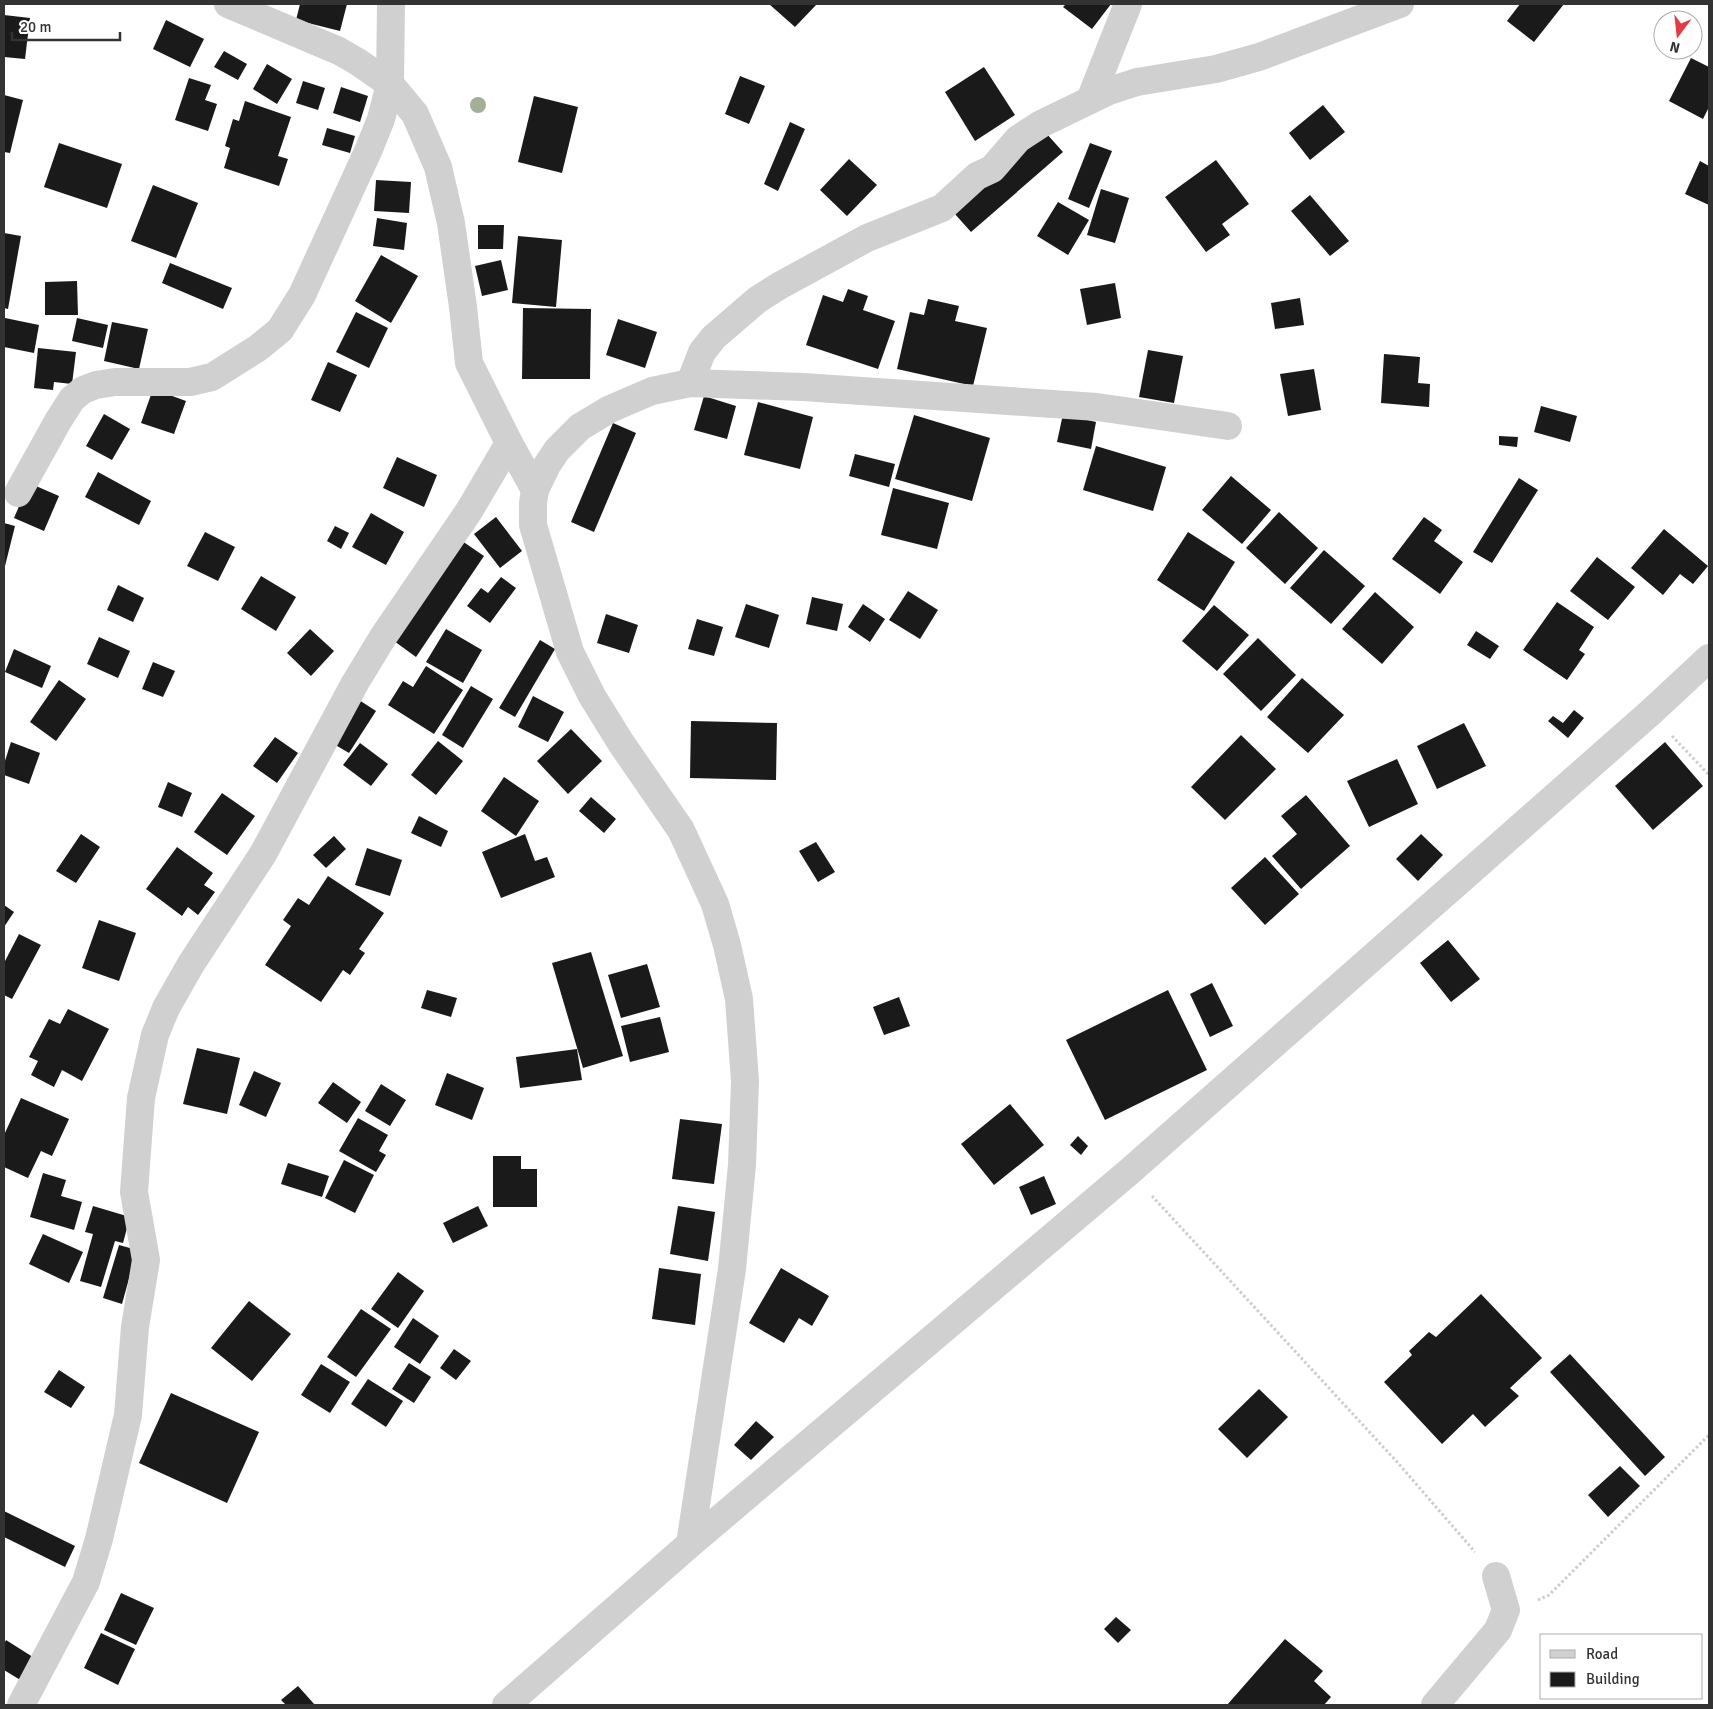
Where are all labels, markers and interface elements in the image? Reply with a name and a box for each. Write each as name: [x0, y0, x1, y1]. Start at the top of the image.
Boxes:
scale bar: [12, 10, 120, 42]
north arrow: [1653, 10, 1703, 60]
text: 20 m: [20, 18, 51, 36]
text: N: [1668, 38, 1682, 57]
legend: [1540, 1634, 1703, 1699]
text: Road: [1586, 1645, 1618, 1663]
text: Building: [1586, 1670, 1640, 1688]

